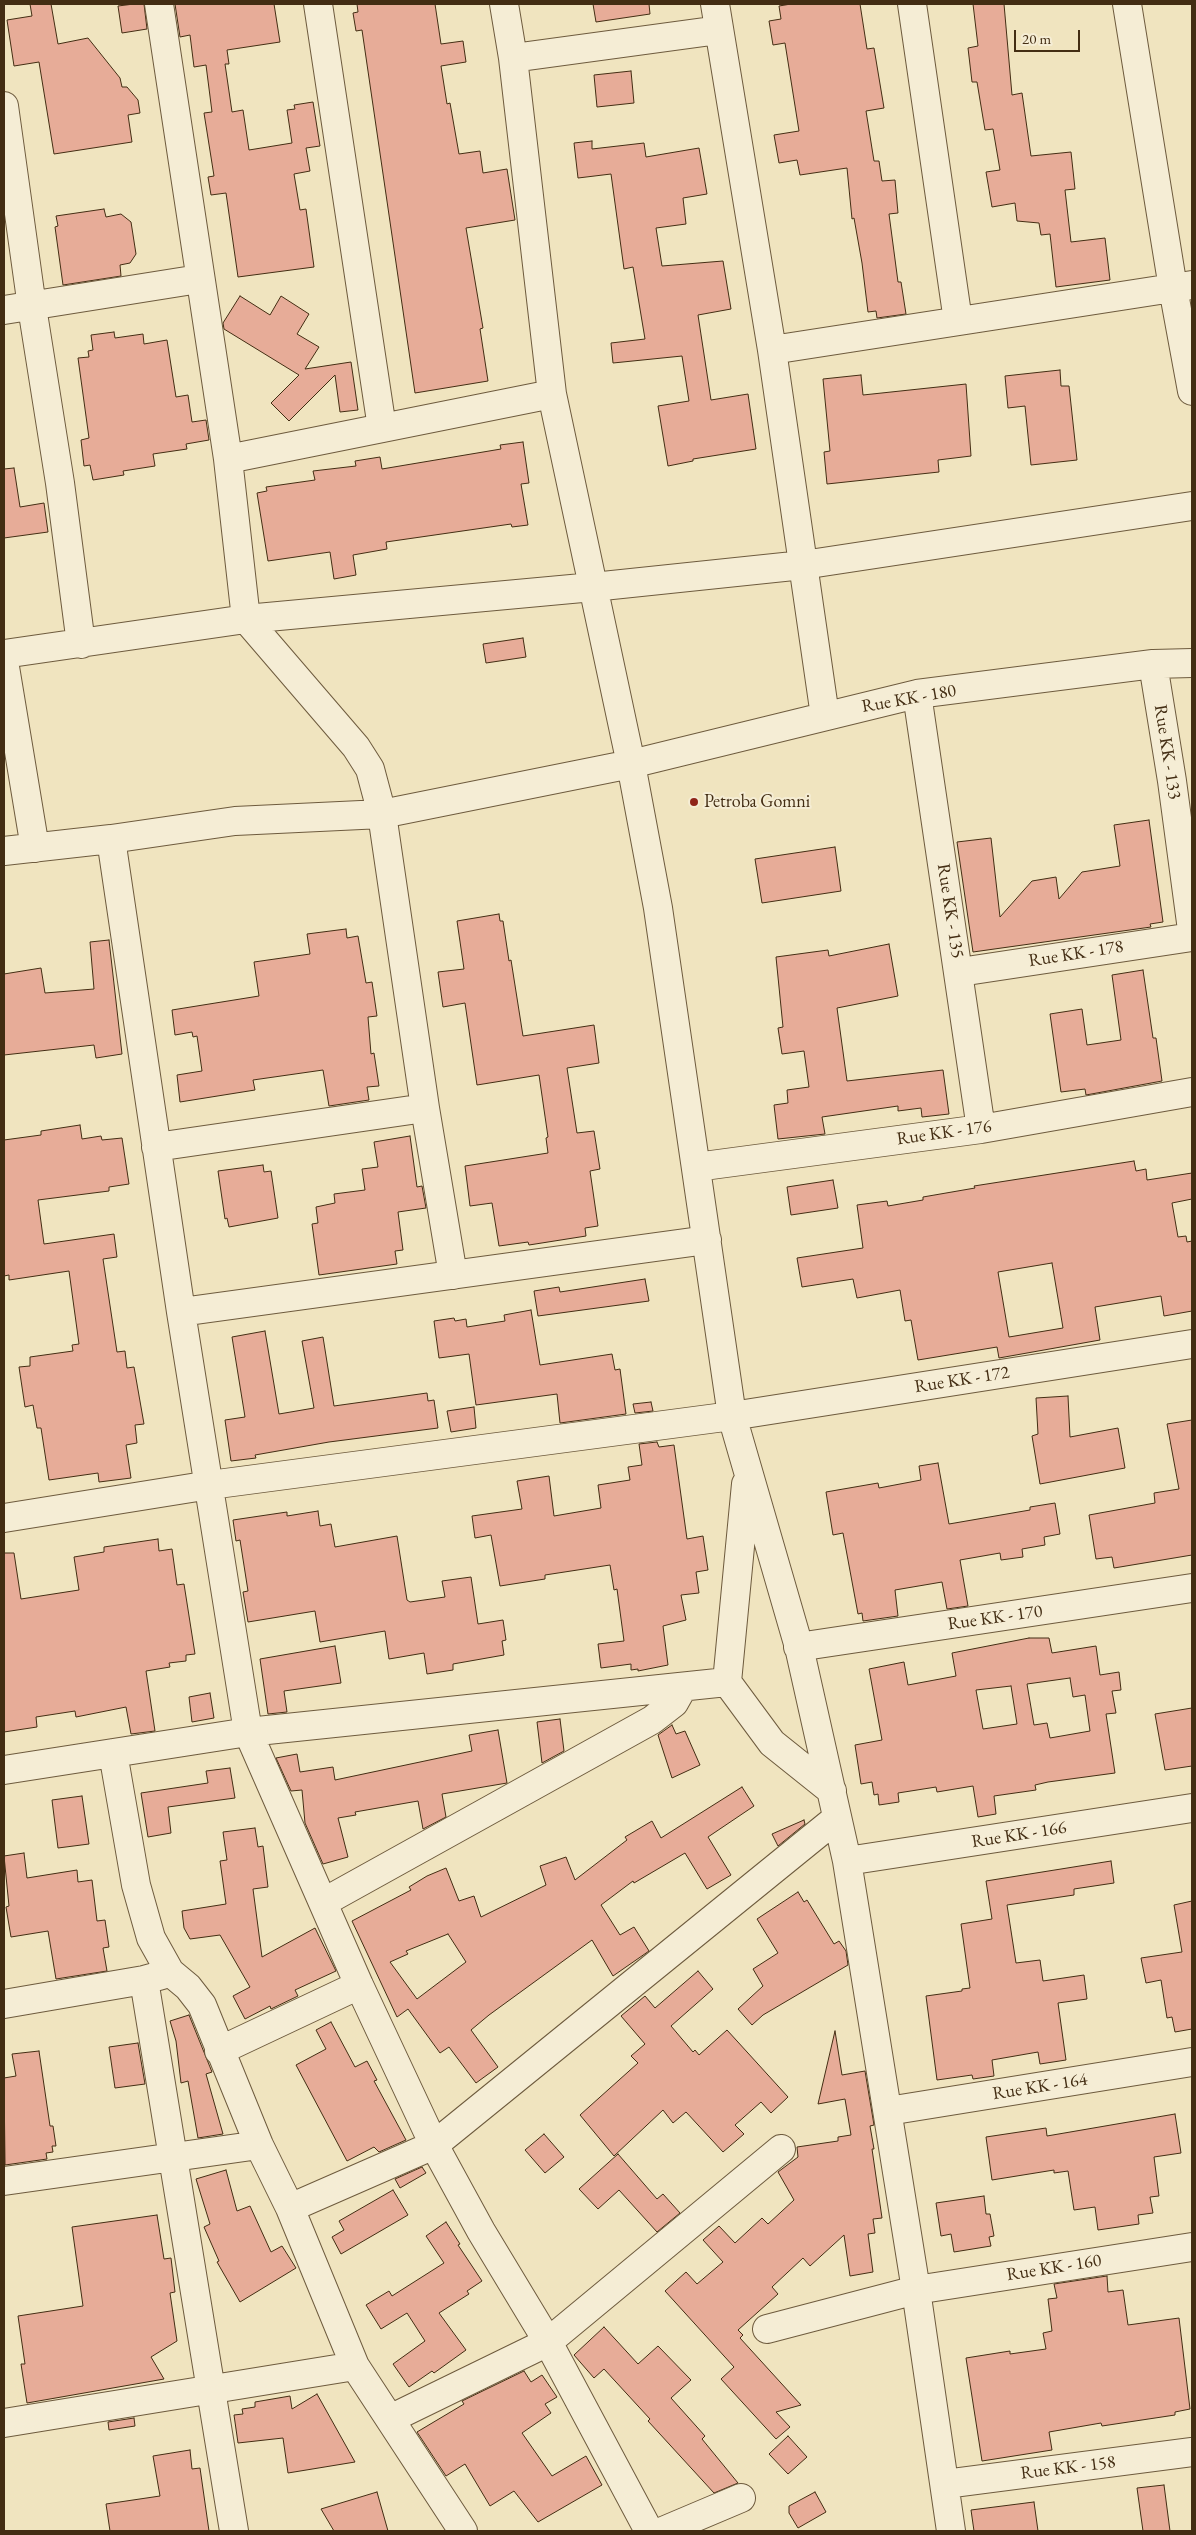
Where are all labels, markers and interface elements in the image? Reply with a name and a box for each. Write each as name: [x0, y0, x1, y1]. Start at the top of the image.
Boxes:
scale bar: [1016, 20, 1082, 52]
text: 20 m: [1022, 29, 1051, 48]
street label: Rue KK - 180: [860, 680, 958, 718]
street label: Rue KK - 133: [1149, 703, 1185, 801]
place label: Petroba Gomni: [704, 791, 810, 813]
marker: Petroba Gomni: [688, 796, 700, 808]
street label: Rue KK - 135: [932, 862, 968, 960]
street label: Rue KK - 178: [1027, 936, 1125, 972]
street label: Rue KK - 176: [895, 1116, 993, 1150]
street label: Rue KK - 172: [913, 1362, 1011, 1398]
street label: Rue KK - 170: [946, 1601, 1044, 1635]
street label: Rue KK - 166: [970, 1817, 1068, 1853]
street label: Rue KK - 164: [991, 2069, 1089, 2105]
street label: Rue KK - 160: [1005, 2250, 1103, 2286]
street label: Rue KK - 158: [1019, 2451, 1117, 2485]

